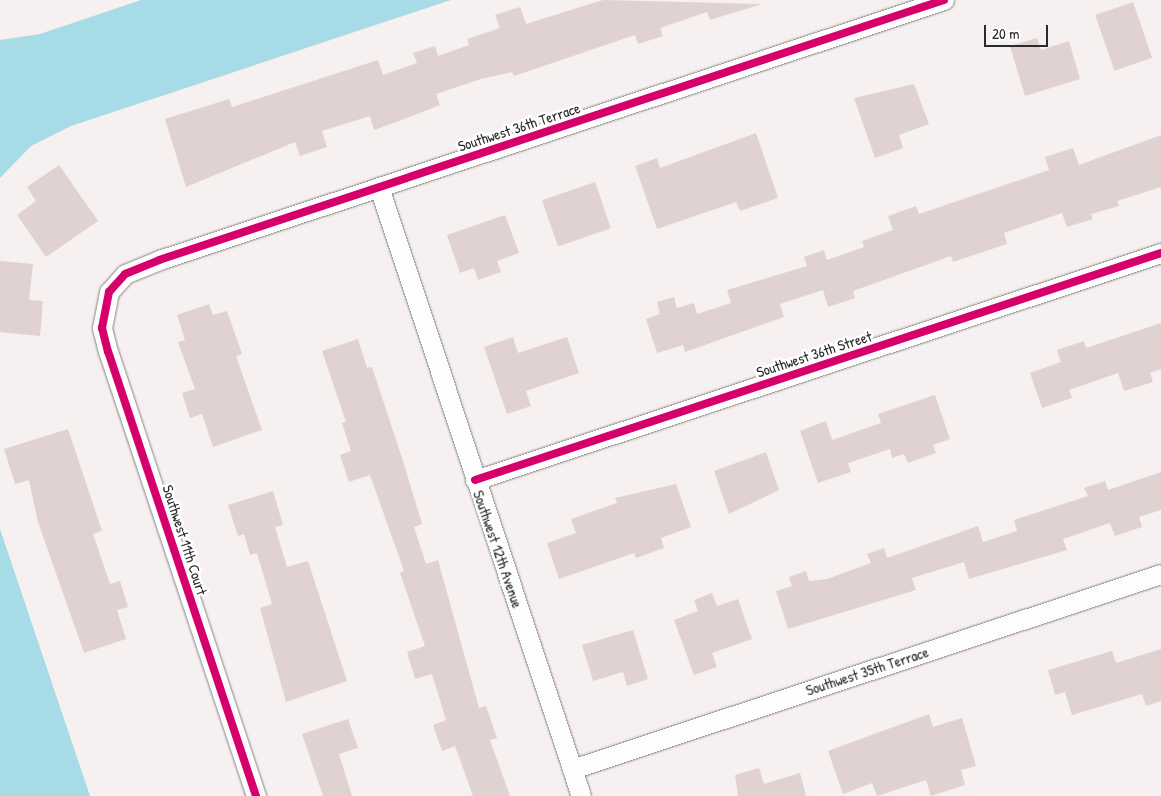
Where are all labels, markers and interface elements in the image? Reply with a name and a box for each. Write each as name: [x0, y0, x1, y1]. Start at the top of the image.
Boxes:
scale bar: [986, 15, 1050, 47]
text: 20 m: [992, 23, 1019, 44]
street label: Southwest 36th Terrace: [456, 99, 582, 155]
street label: Southwest 36th Street: [754, 327, 874, 381]
street label: Southwest 11th Court: [159, 483, 211, 597]
street label: Southwest 12th Avenue: [469, 488, 527, 610]
street label: Southwest 35th Terrace: [803, 643, 931, 699]

